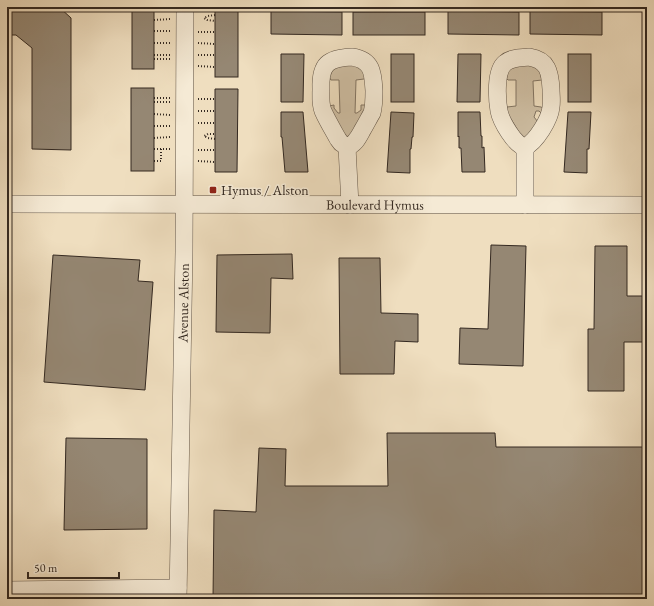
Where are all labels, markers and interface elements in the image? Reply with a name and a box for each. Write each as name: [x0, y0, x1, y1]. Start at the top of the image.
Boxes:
place label: Hymus / Alston: [221, 181, 309, 199]
marker: Hymus / Alston: [208, 185, 218, 195]
street label: Boulevard Hymus: [326, 195, 424, 214]
street label: Avenue Alston: [173, 263, 193, 344]
scale bar: [28, 554, 119, 580]
text: 50 m: [34, 560, 58, 576]

